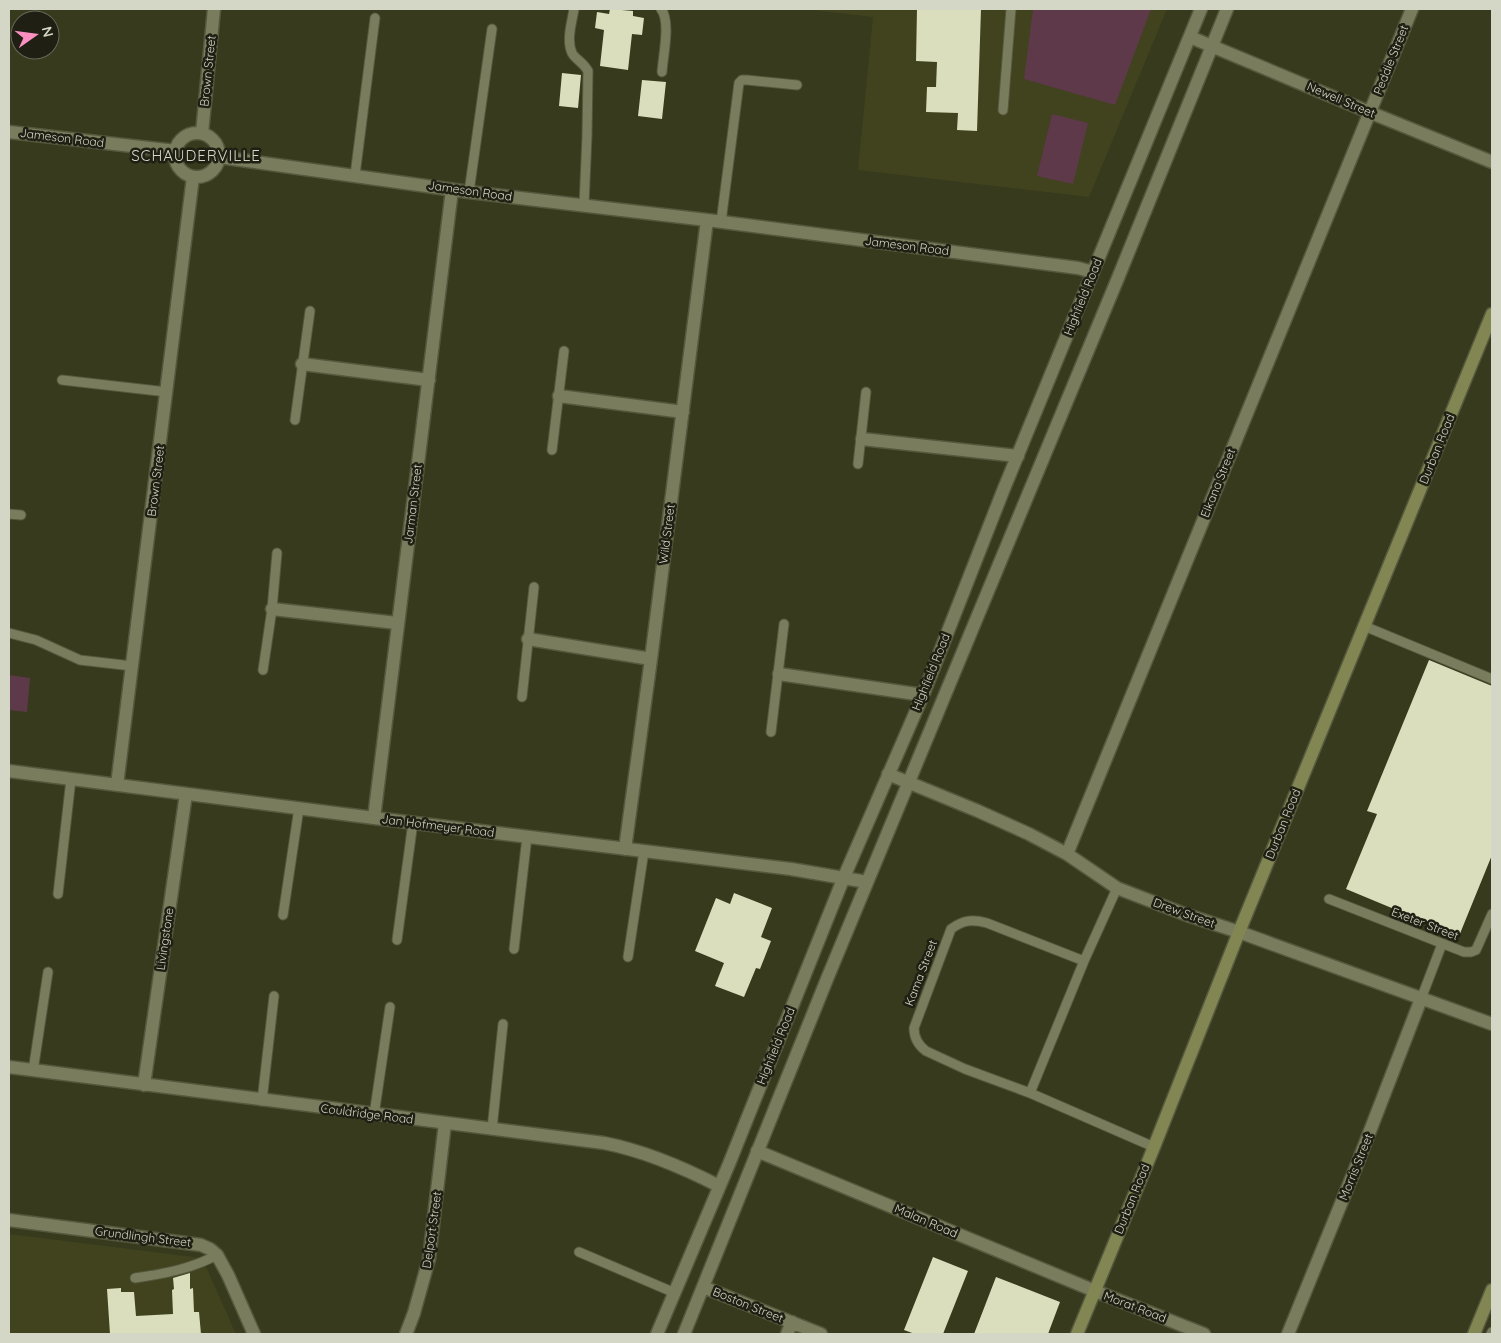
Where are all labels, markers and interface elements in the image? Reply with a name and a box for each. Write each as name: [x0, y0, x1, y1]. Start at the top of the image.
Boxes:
north arrow: [10, 10, 60, 60]
street label: Peddie Street: [1370, 23, 1411, 97]
text: N: [38, 25, 58, 39]
street label: Brown Street: [196, 35, 219, 107]
street label: Newell Street: [1305, 78, 1378, 121]
street label: Jameson Road: [19, 125, 105, 150]
district label: SCHAUDERVILLE: [131, 146, 261, 165]
street label: Jameson Road: [427, 177, 513, 204]
street label: Jameson Road: [864, 233, 950, 258]
street label: Highfield Road: [1060, 256, 1105, 338]
street label: Durban Road: [1416, 411, 1457, 486]
street label: Brown Street: [144, 445, 167, 517]
street label: Elkana Street: [1197, 446, 1238, 520]
street label: Jarman Street: [400, 463, 425, 545]
street label: Wild Street: [655, 503, 678, 565]
street label: Highfield Road: [908, 631, 953, 713]
street label: Durban Road: [1262, 786, 1303, 861]
street label: Jan Hofmeyer Road: [381, 811, 495, 840]
street label: Drew Street: [1151, 894, 1217, 931]
street label: Exeter Street: [1389, 904, 1461, 943]
street label: Livingstone: [153, 907, 176, 971]
street label: Kama Street: [901, 938, 940, 1008]
street label: Highfield Road: [753, 1005, 798, 1087]
street label: Couldridge Road: [320, 1100, 414, 1127]
street label: Morris Street: [1335, 1131, 1376, 1202]
street label: Durban Road: [1111, 1161, 1152, 1236]
street label: Delport Street: [419, 1190, 444, 1269]
street label: Malan Road: [892, 1201, 960, 1241]
street label: Grundlingh Street: [94, 1223, 192, 1250]
street label: Boston Street: [711, 1284, 786, 1326]
street label: Morat Road: [1102, 1288, 1169, 1325]

